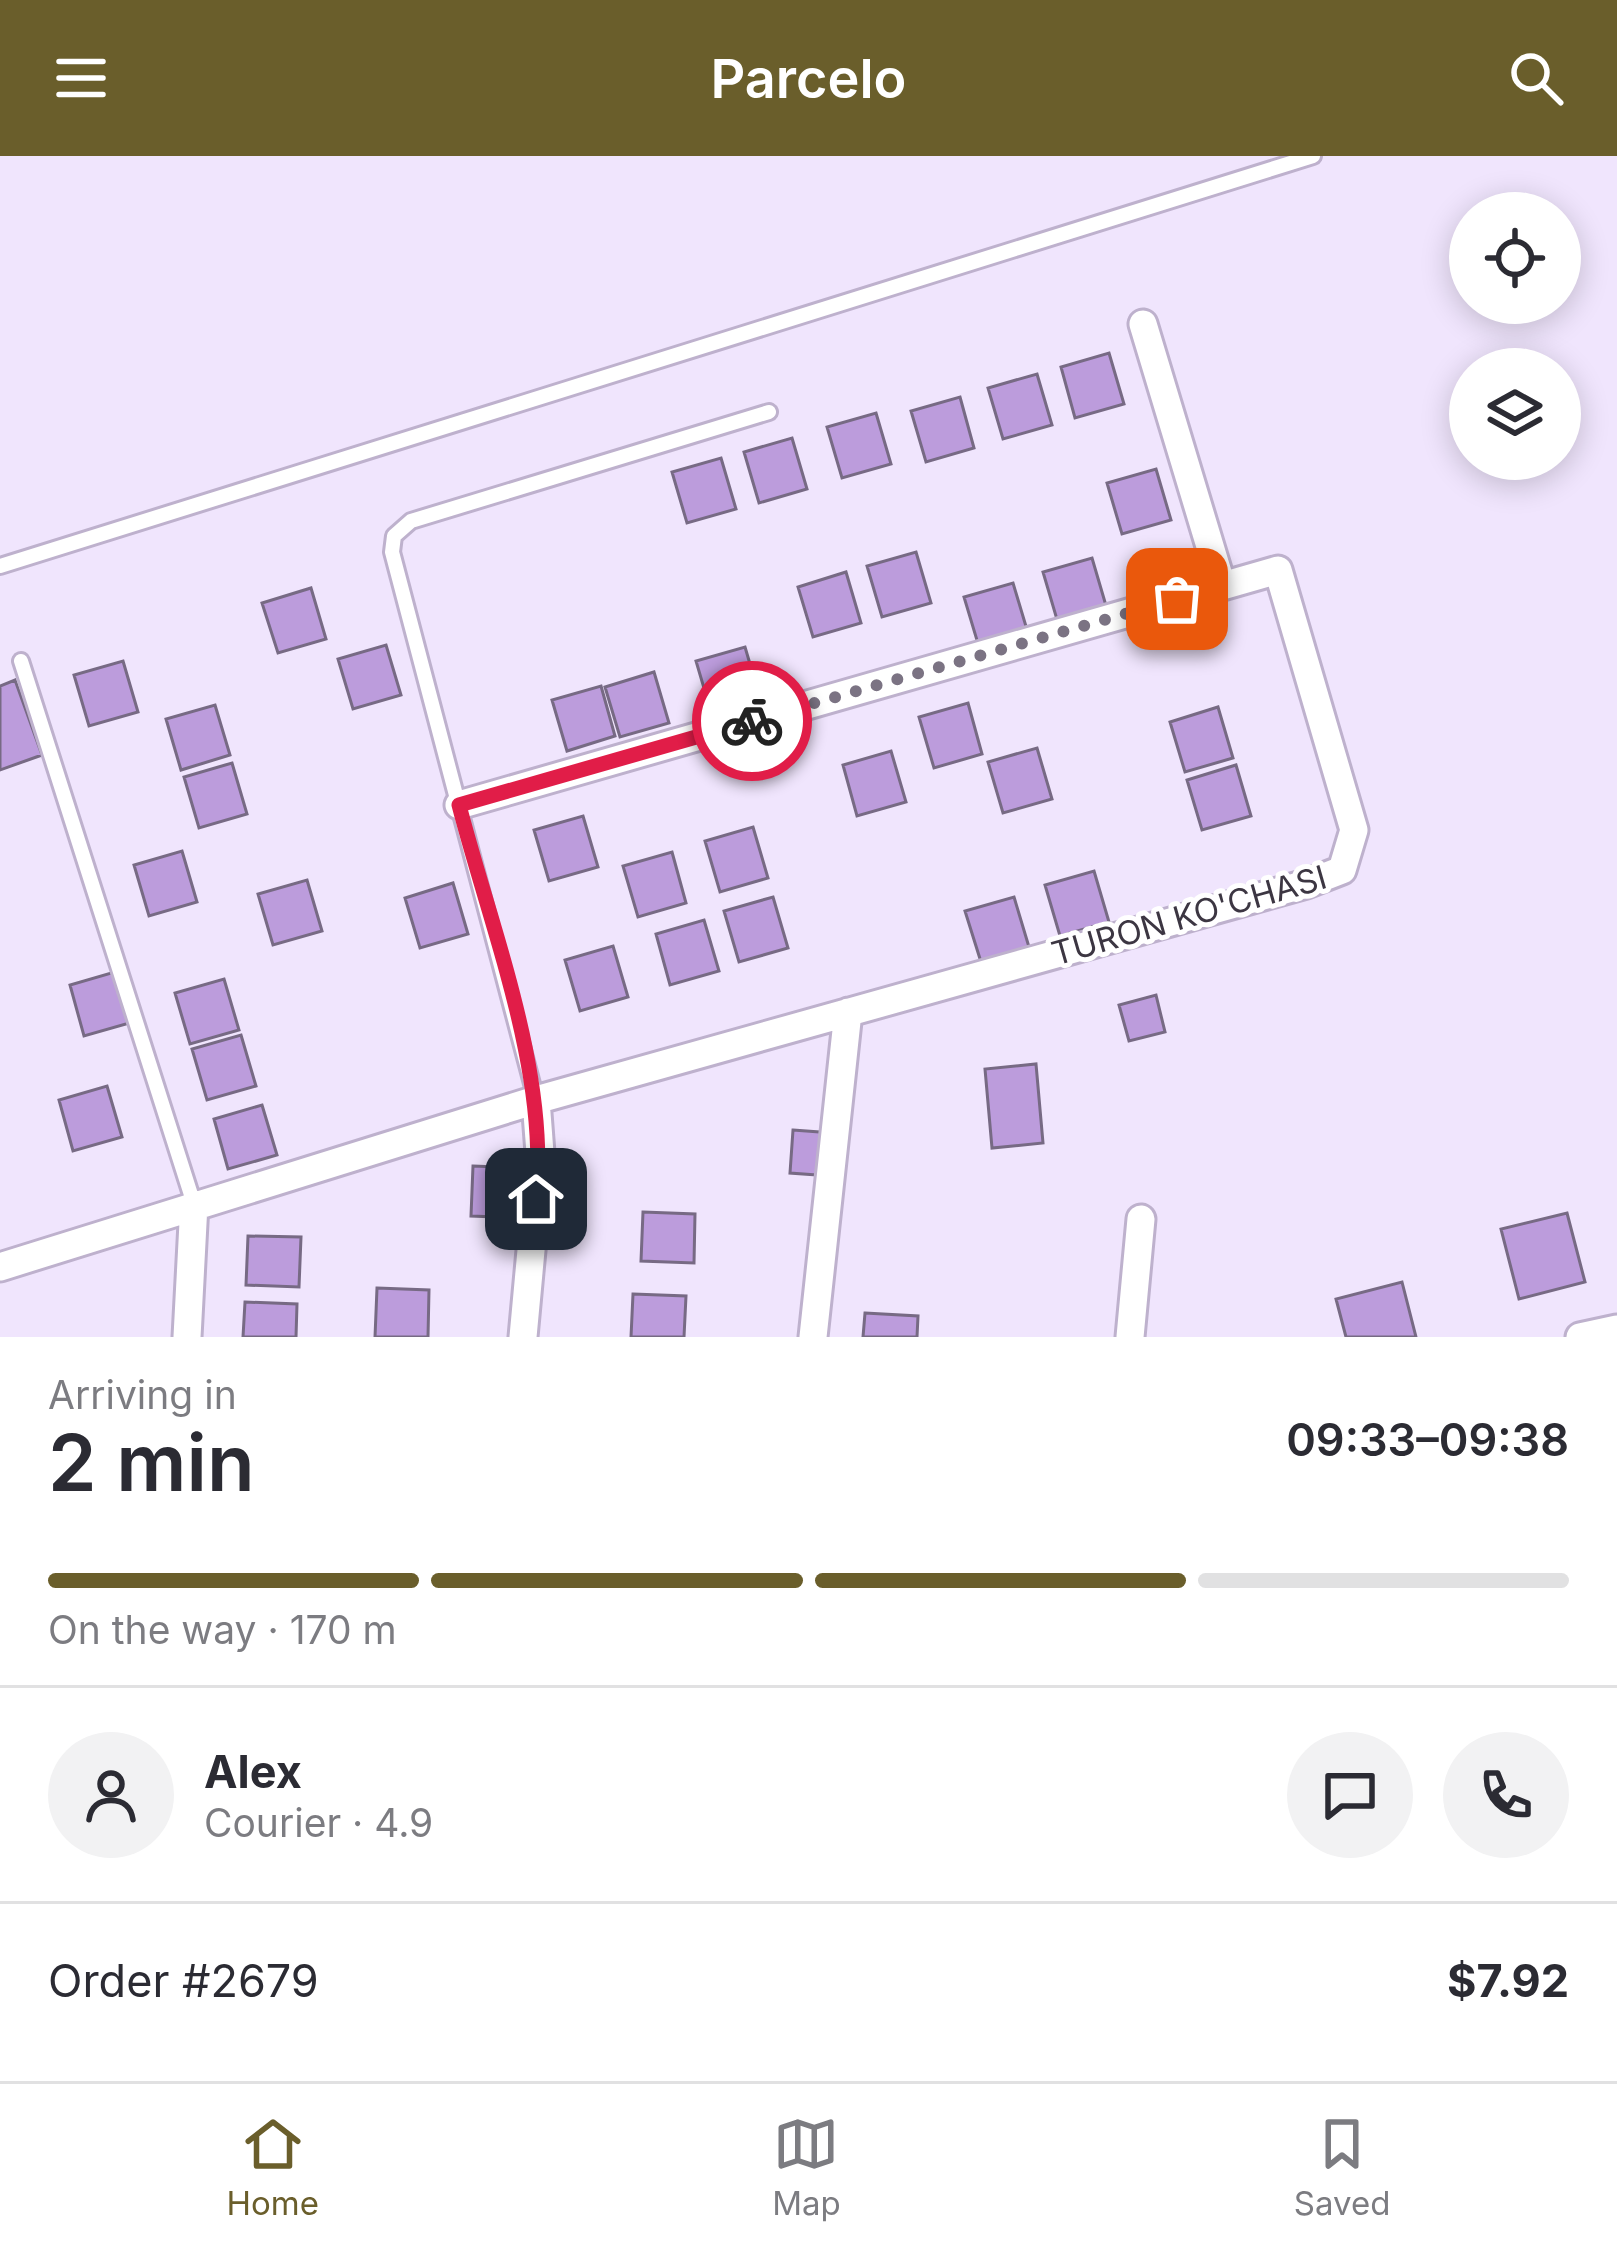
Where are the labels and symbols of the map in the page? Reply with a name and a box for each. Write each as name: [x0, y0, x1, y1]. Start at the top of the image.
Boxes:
pin: [1126, 548, 1228, 650]
courier: [692, 661, 812, 781]
street label: TURON KO'CHASI: [1047, 857, 1331, 973]
pin: [485, 1148, 587, 1250]

